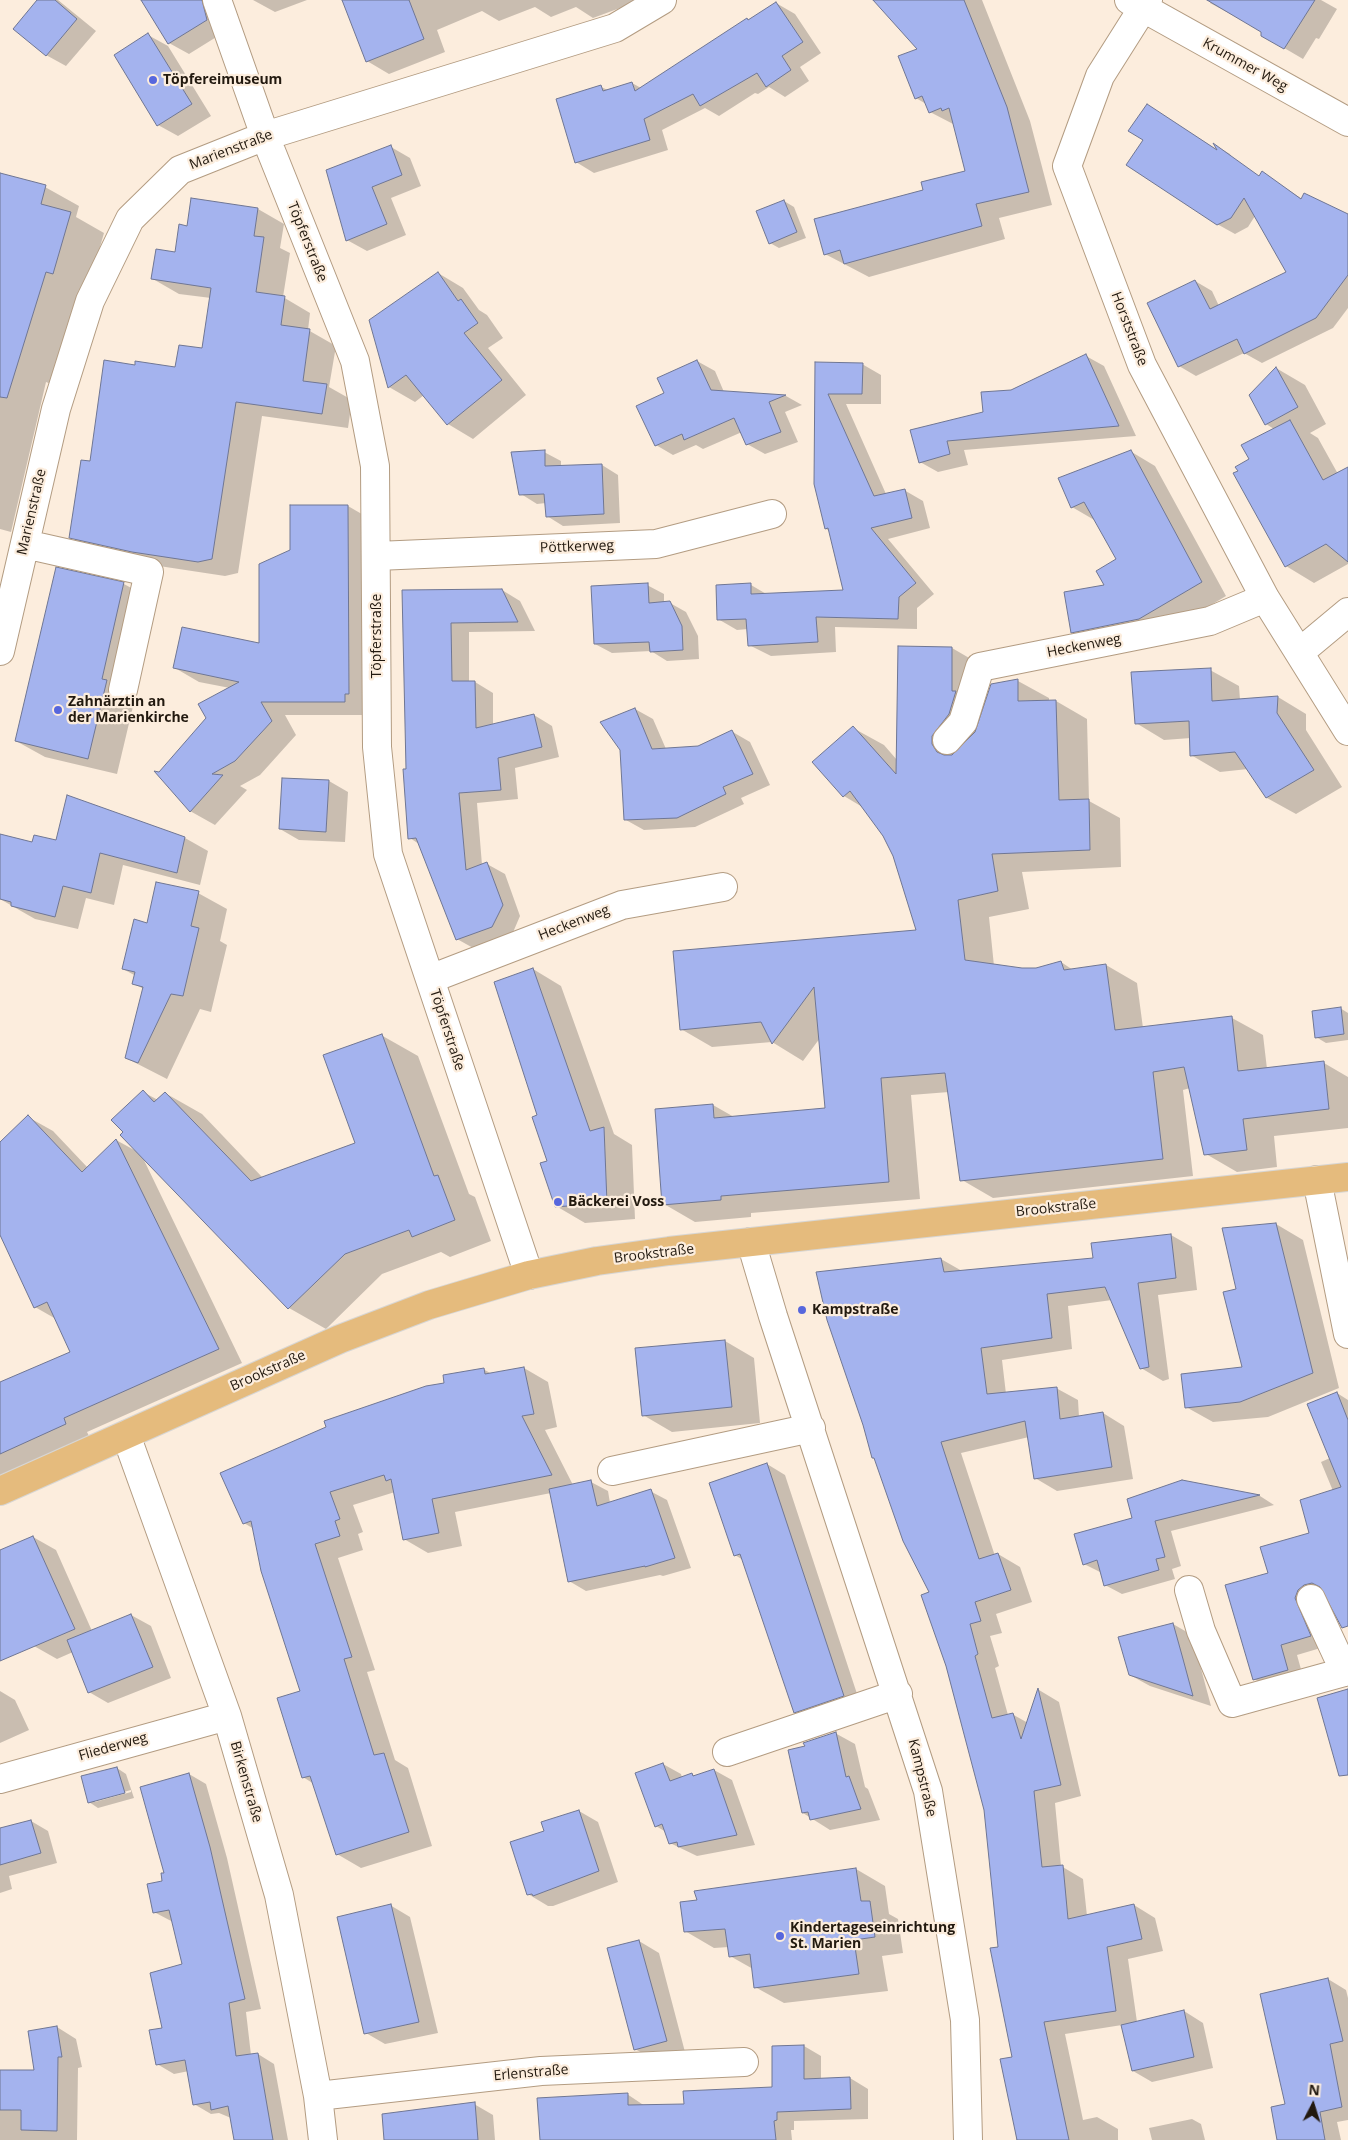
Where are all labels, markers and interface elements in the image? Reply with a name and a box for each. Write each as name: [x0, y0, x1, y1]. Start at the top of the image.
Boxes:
street label: Krummer Weg: [1200, 35, 1290, 95]
place label: Töpfereimuseum: [163, 72, 282, 88]
marker: Töpfereimuseum: [147, 74, 159, 86]
street label: Marienstraße: [187, 126, 275, 174]
street label: Töpferstraße: [283, 200, 331, 284]
street label: Horststraße: [1107, 290, 1151, 368]
street label: Marienstraße: [14, 467, 50, 557]
street label: Pöttkerweg: [540, 537, 614, 557]
street label: Töpferstraße: [369, 594, 385, 678]
street label: Heckenweg: [1046, 631, 1122, 661]
place label: Zahnärztin an der Marienkirche: [68, 694, 189, 726]
marker: Zahnärztin an der Marienkirche: [52, 704, 64, 716]
street label: Heckenweg: [536, 902, 612, 944]
street label: Töpferstraße: [426, 987, 468, 1073]
place label: Bäckerei Voss: [568, 1194, 664, 1210]
street label: Brookstraße: [1015, 1195, 1097, 1221]
marker: Bäckerei Voss: [552, 1196, 564, 1208]
street label: Brookstraße: [613, 1241, 695, 1267]
place label: Kampstraße: [812, 1302, 898, 1318]
marker: Kampstraße: [796, 1304, 808, 1316]
street label: Brookstraße: [228, 1347, 308, 1395]
street label: Fliederweg: [77, 1729, 149, 1765]
street label: Kampstraße: [904, 1737, 940, 1819]
street label: Birkenstraße: [226, 1739, 266, 1825]
place label: Kindertageseinrichtung St. Marien: [790, 1920, 955, 1952]
marker: Kindertageseinrichtung St. Marien: [774, 1930, 786, 1942]
street label: Erlenstraße: [493, 2061, 569, 2085]
north arrow: [1288, 2080, 1338, 2130]
text: N: [1308, 2080, 1321, 2100]

